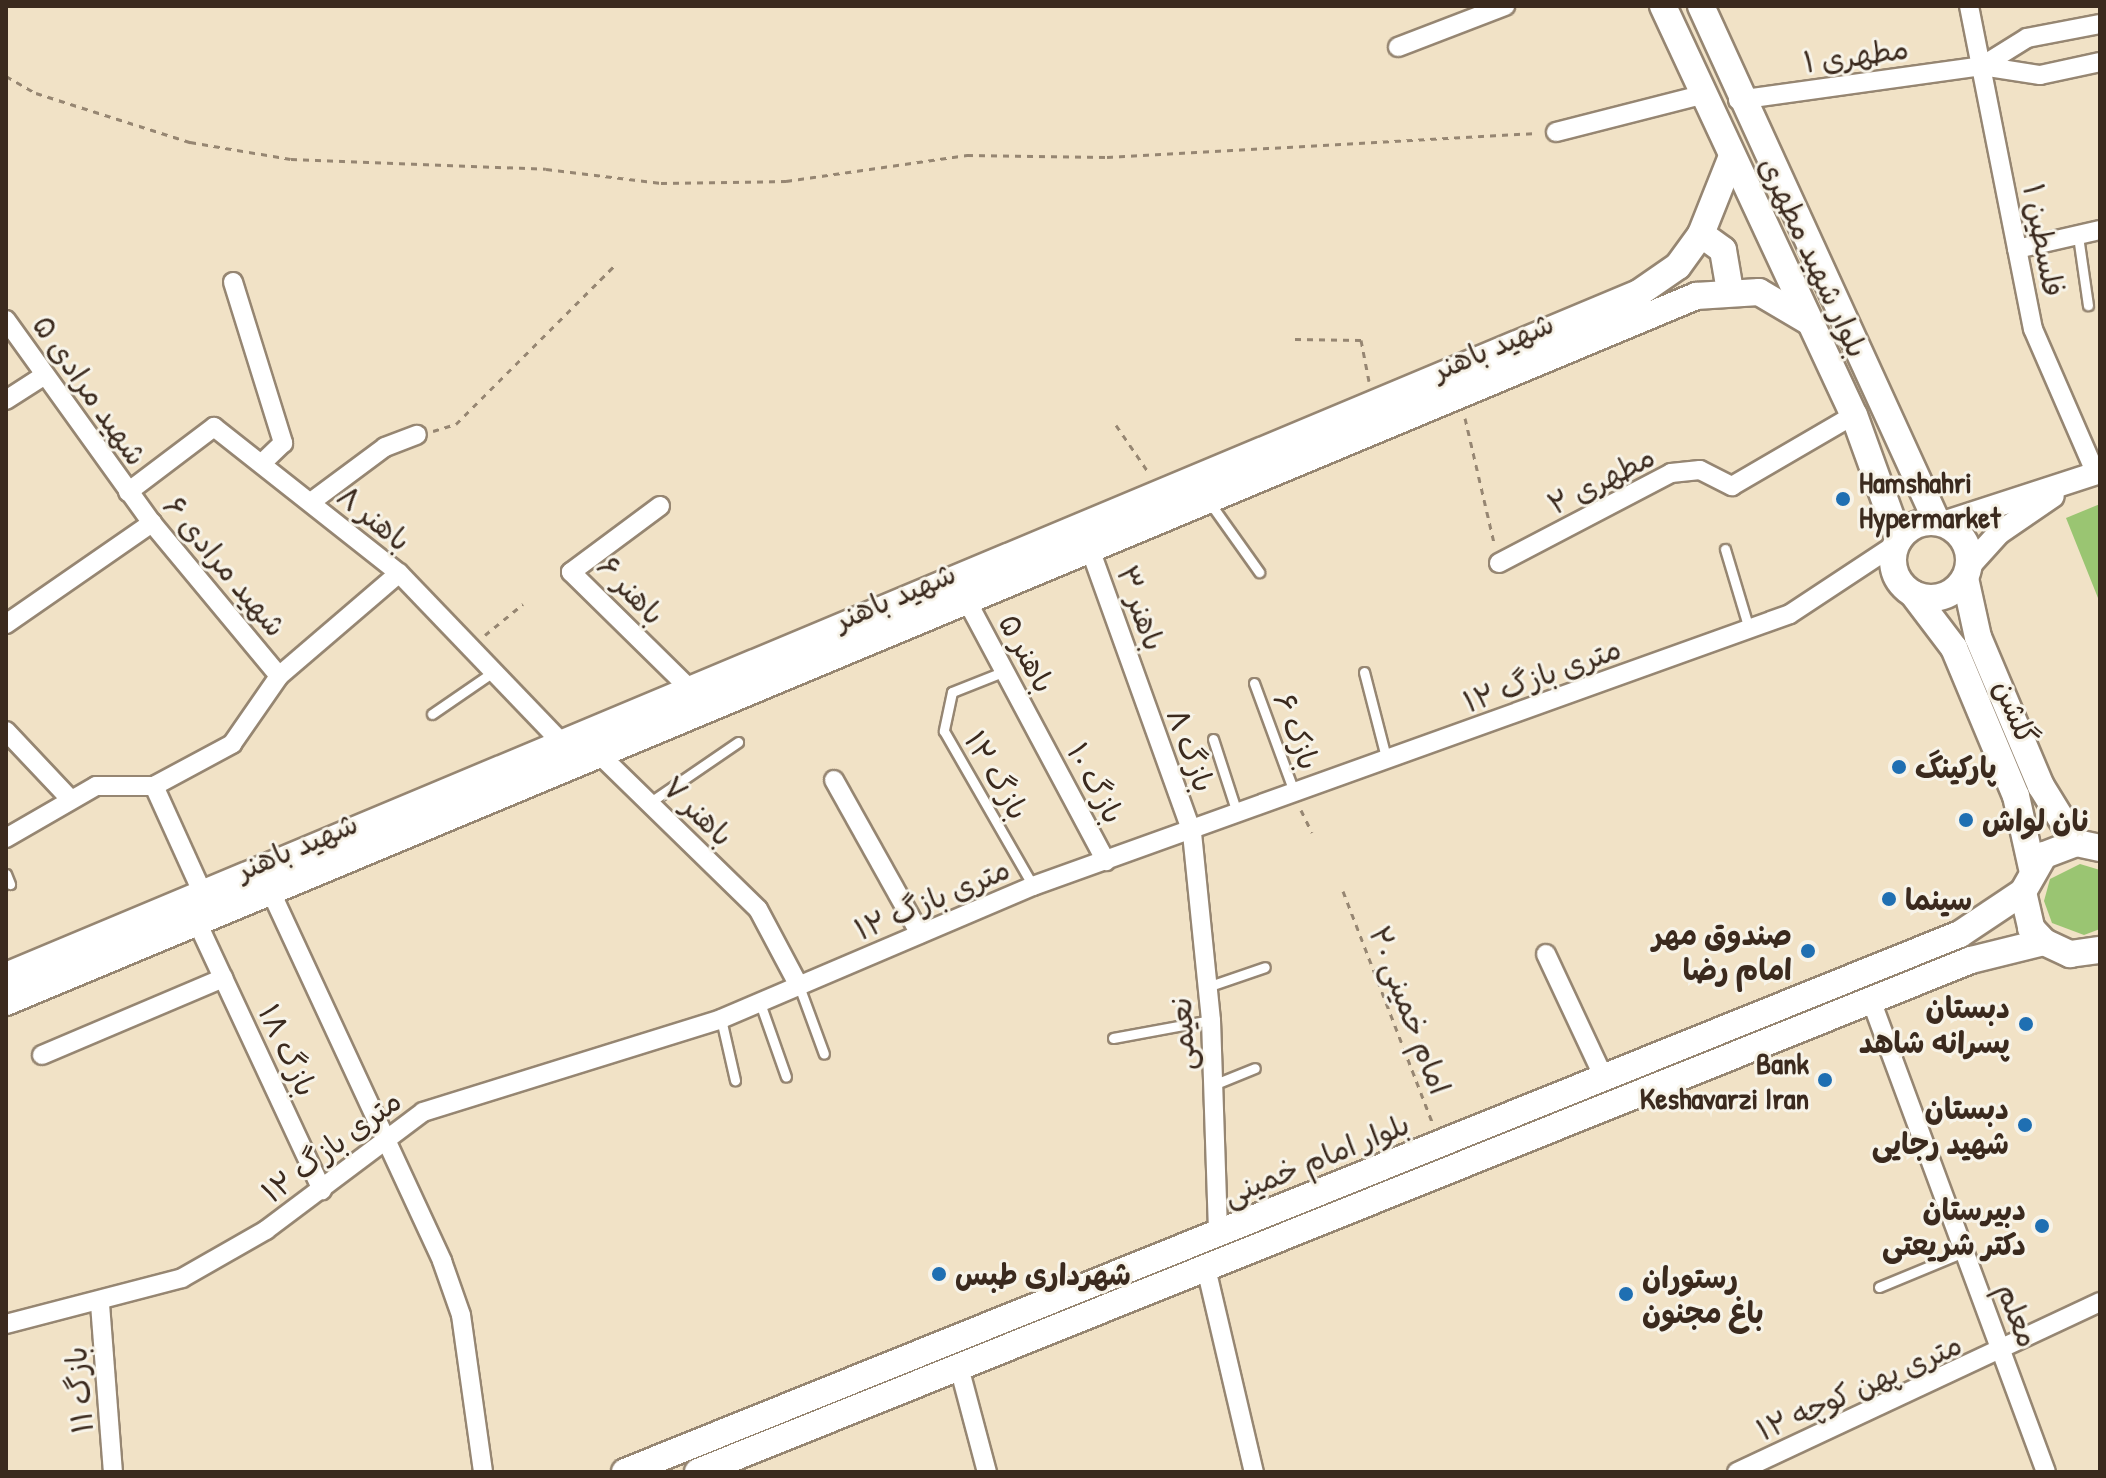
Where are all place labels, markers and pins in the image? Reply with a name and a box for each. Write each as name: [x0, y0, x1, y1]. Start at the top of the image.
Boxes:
place label: Hamshahri Hypermarket: [1859, 464, 2000, 534]
marker: Hamshahri Hypermarket: [1834, 490, 1852, 508]
place label: پارکینگ: [1915, 749, 1997, 785]
marker: پارکینگ: [1890, 758, 1908, 776]
place label: نان لواش: [1982, 802, 2089, 838]
marker: نان لواش: [1957, 811, 1975, 829]
place label: سینما: [1905, 881, 1972, 917]
marker: سینما: [1880, 890, 1898, 908]
place label: صندوق مهر امام رضا: [1652, 916, 1792, 986]
marker: صندوق مهر امام رضا: [1799, 942, 1817, 960]
place label: دبستان پسرانه شاهد: [1859, 989, 2010, 1060]
marker: دبستان پسرانه شاهد: [2017, 1015, 2035, 1033]
place label: Bank Keshavarzi Iran: [1640, 1045, 1809, 1116]
marker: Bank Keshavarzi Iran: [1816, 1071, 1834, 1089]
place label: دبستان شهید رجایی: [1872, 1090, 2009, 1160]
marker: دبستان شهید رجایی: [2016, 1116, 2034, 1134]
place label: دبیرستان دکتر شریعتی: [1882, 1191, 2026, 1262]
marker: دبیرستان دکتر شریعتی: [2033, 1217, 2051, 1235]
place label: شهرداری طبس: [955, 1256, 1131, 1292]
place label: رستوران باغ مجنون: [1642, 1259, 1764, 1330]
marker: شهرداری طبس: [930, 1265, 948, 1283]
marker: رستوران باغ مجنون: [1617, 1285, 1635, 1303]

